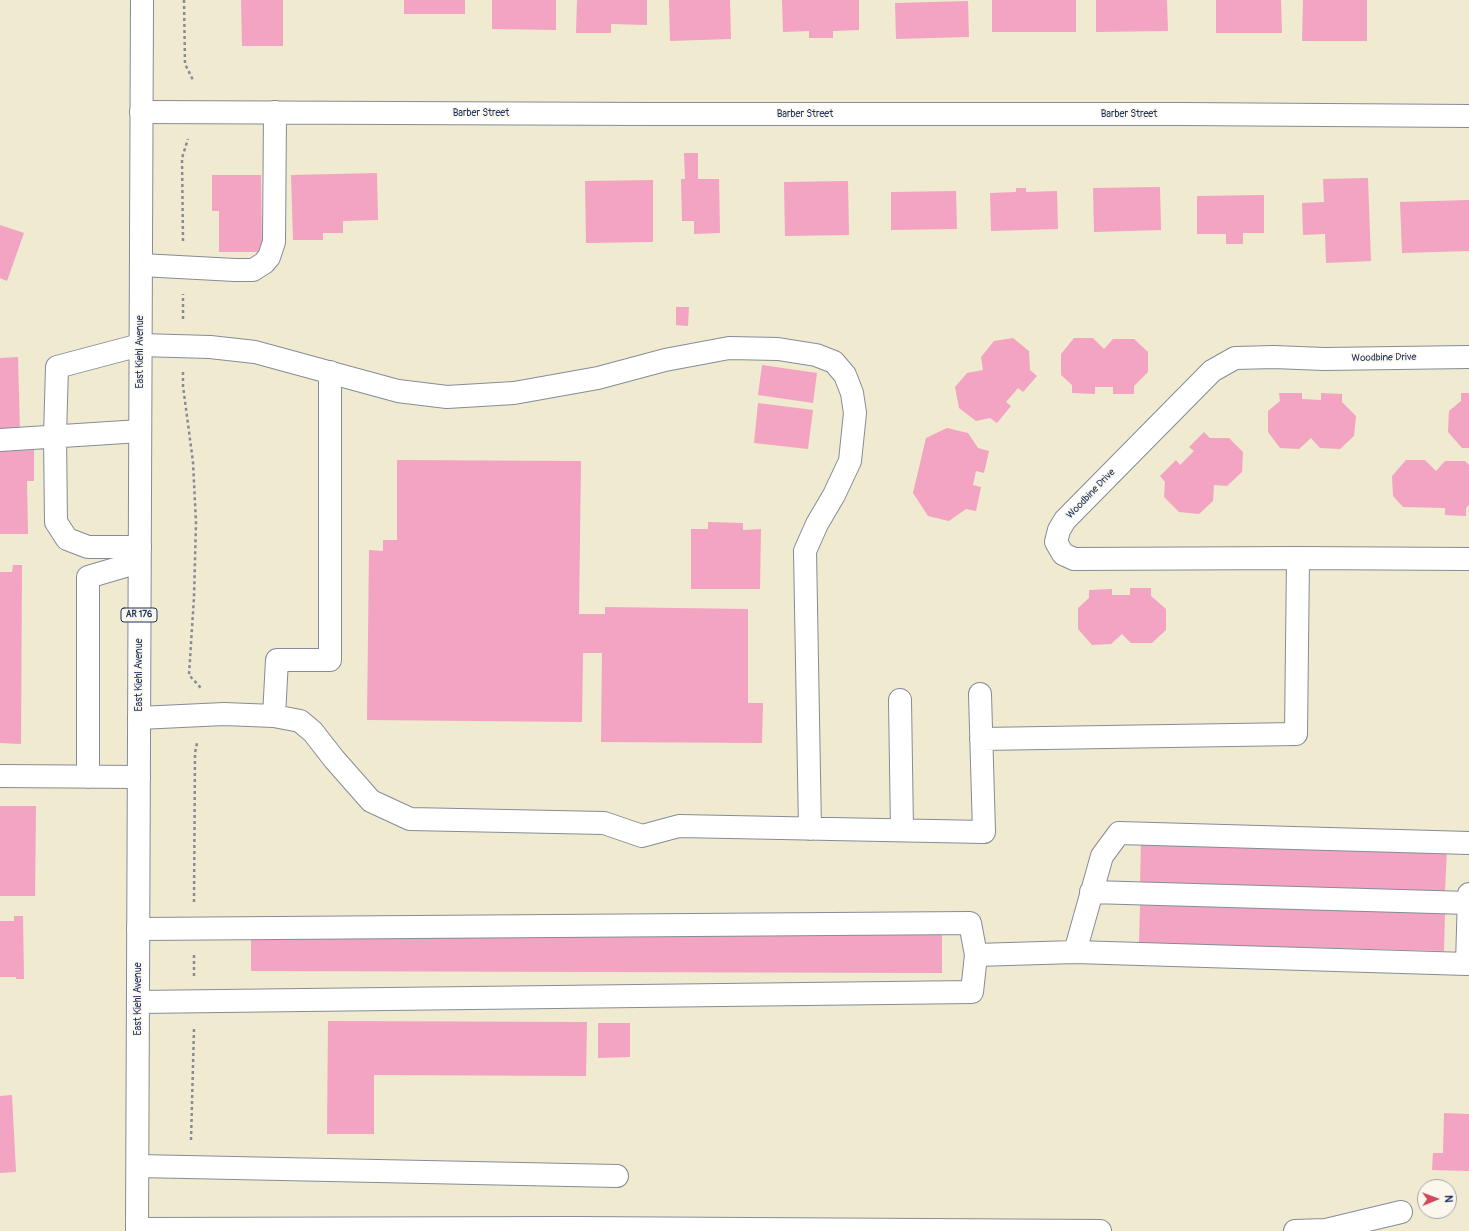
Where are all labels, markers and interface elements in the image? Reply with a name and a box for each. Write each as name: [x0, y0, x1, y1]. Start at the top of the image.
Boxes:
street label: Barber Street: [453, 107, 509, 119]
street label: Barber Street: [777, 108, 833, 120]
street label: Barber Street: [1101, 108, 1157, 120]
street label: East Kiehl Avenue: [134, 315, 146, 389]
street label: Woodbine Drive: [1351, 351, 1417, 365]
street label: Woodbine Drive: [1064, 466, 1118, 522]
road number: AR 176: [121, 608, 157, 622]
street label: East Kiehl Avenue: [133, 638, 145, 712]
street label: East Kiehl Avenue: [132, 962, 144, 1036]
north arrow: [1417, 1179, 1457, 1219]
text: N: [1442, 1195, 1455, 1203]

